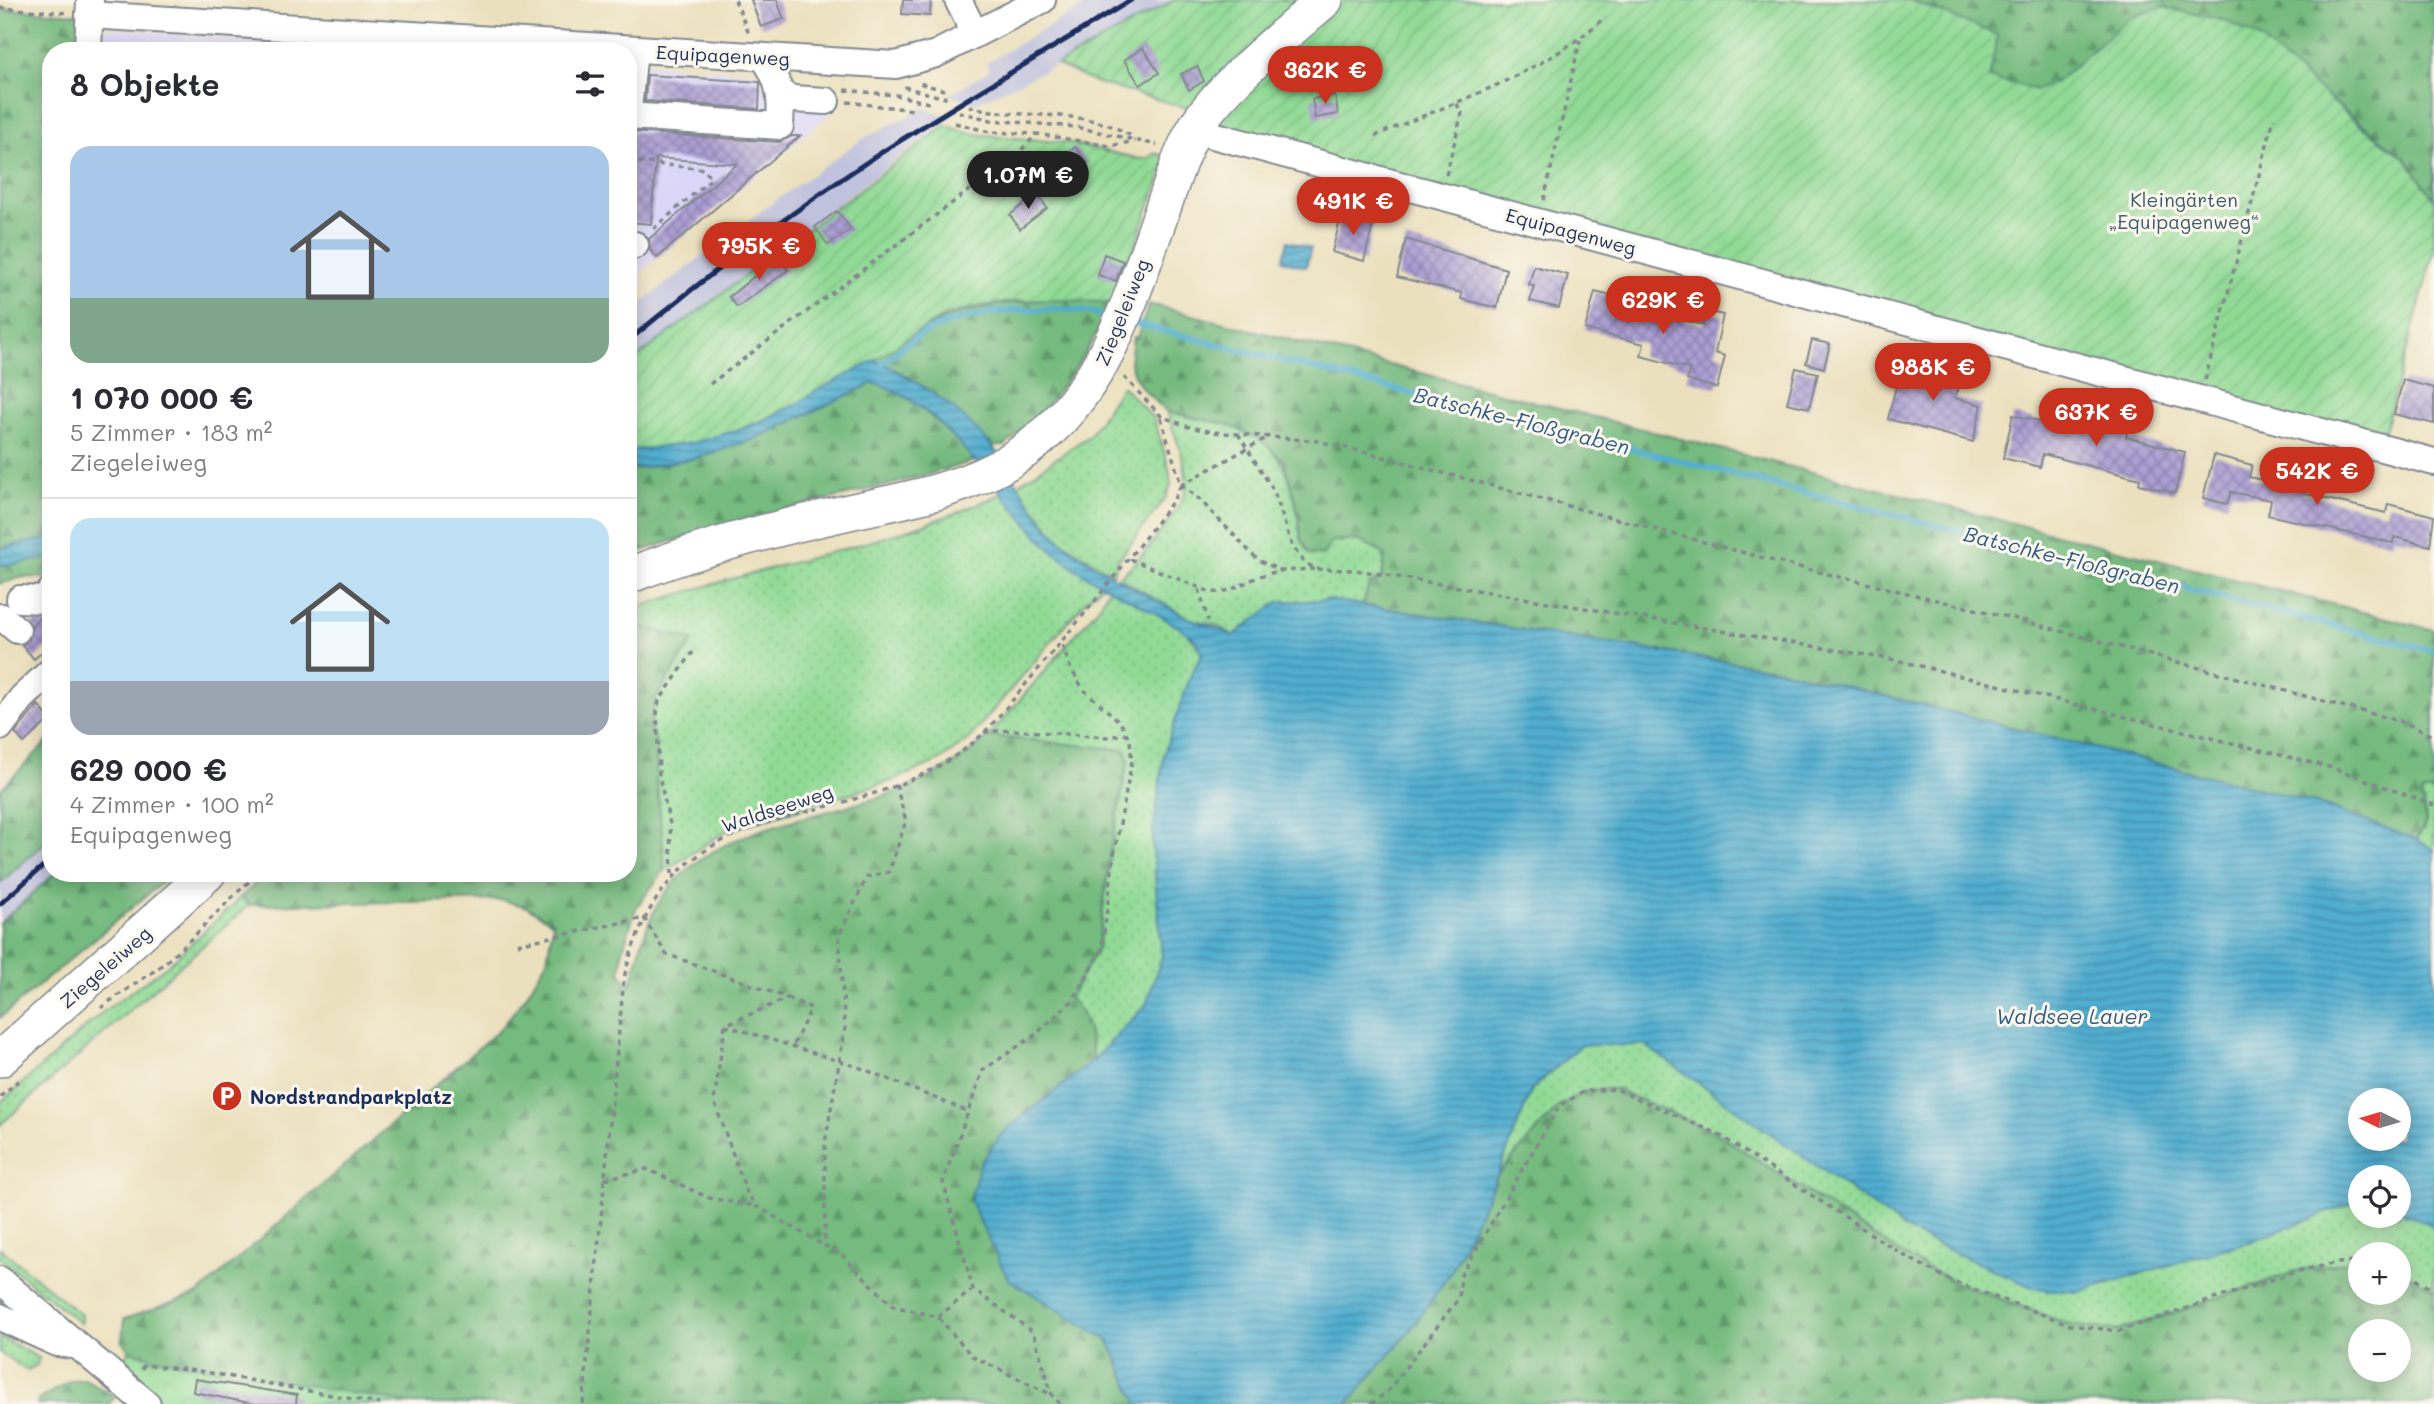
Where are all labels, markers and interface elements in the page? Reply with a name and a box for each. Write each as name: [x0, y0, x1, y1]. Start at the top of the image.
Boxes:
street label: Equipagenweg: [656, 39, 790, 71]
pin: 362K €: [1268, 46, 1382, 106]
text: 362K €: [1284, 54, 1366, 84]
text: 8 Objekte: [70, 64, 219, 104]
icon: filters: [571, 65, 609, 103]
pin: 1.07M €: [963, 152, 1093, 211]
text: 1.07M €: [983, 159, 1073, 189]
pin: 491K €: [1296, 177, 1410, 237]
text: 491K €: [1313, 185, 1393, 215]
park label: Kleingärten „Equipagenweg“: [2109, 187, 2259, 234]
icon: home: [277, 192, 403, 318]
street label: Equipagenweg: [1503, 202, 1639, 260]
pin: 795K €: [702, 222, 816, 282]
text: 795K €: [718, 230, 800, 260]
street label: Ziegeleiweg: [1089, 255, 1155, 369]
pin: 629K €: [1606, 276, 1720, 336]
text: 629K €: [1622, 284, 1704, 314]
pin: 988K €: [1876, 344, 1990, 403]
text: 988K €: [1891, 351, 1975, 381]
text: 1 070 000 €: [70, 377, 253, 417]
water label: Batschke‐Floßgraben: [1411, 380, 1633, 460]
pin: 637K €: [2039, 388, 2153, 448]
text: 637K €: [2055, 396, 2137, 426]
text: 5 Zimmer · 183 m²: [70, 417, 273, 447]
text: Ziegeleiweg: [70, 447, 207, 477]
pin: 542K €: [2260, 448, 2374, 507]
text: 542K €: [2276, 455, 2358, 485]
water label: Batschke‐Floßgraben: [1961, 519, 2183, 599]
icon: home: [277, 564, 403, 690]
text: 629 000 €: [70, 749, 227, 789]
street label: Waldseeweg: [718, 778, 836, 838]
text: 4 Zimmer · 100 m²: [70, 789, 274, 819]
text: Equipagenweg: [70, 819, 232, 849]
street label: Ziegeleiweg: [54, 920, 156, 1014]
water label: Waldsee Lauer: [1996, 1002, 2148, 1029]
parking icon: Nordstrandparkplatz: [210, 1079, 244, 1113]
place label: Nordstrandparkplatz: [250, 1084, 452, 1109]
north arrow: [2348, 1088, 2412, 1152]
map controls: [2348, 1088, 2411, 1382]
button: locate: [2348, 1165, 2411, 1228]
button: +: [2348, 1242, 2411, 1305]
button: −: [2348, 1319, 2411, 1382]

